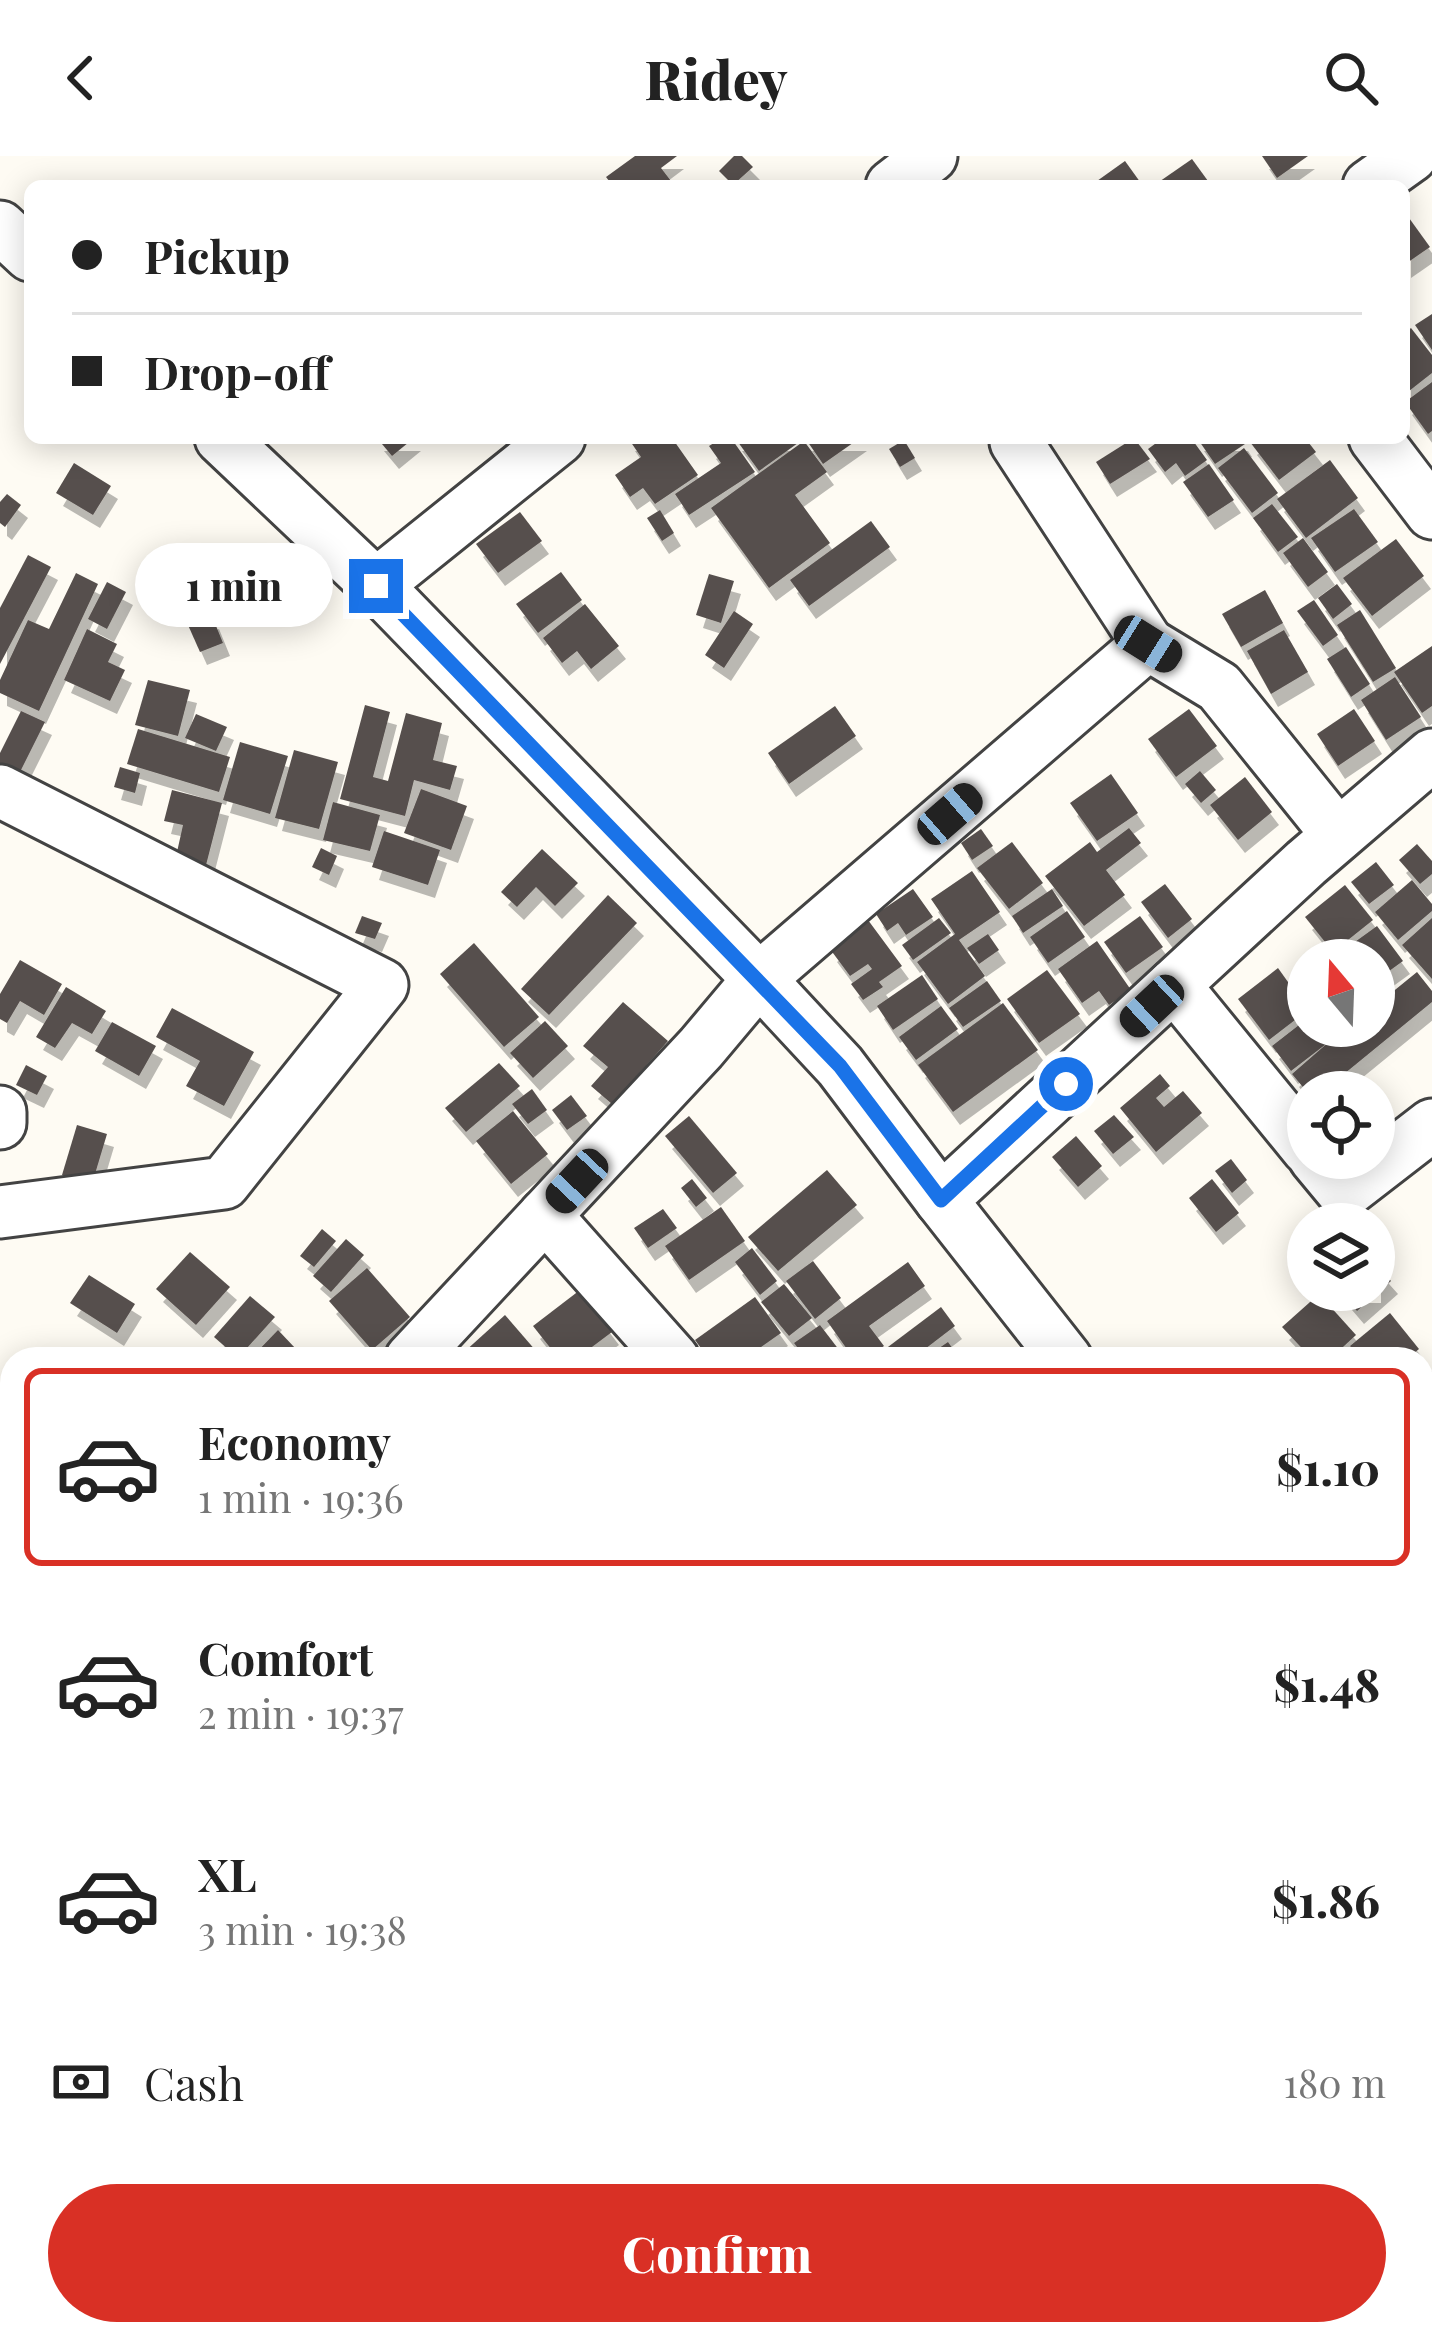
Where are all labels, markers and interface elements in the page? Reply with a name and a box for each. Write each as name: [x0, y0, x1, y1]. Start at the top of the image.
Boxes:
text: Ridey: [645, 42, 787, 114]
icon: back: [48, 45, 114, 111]
icon: search: [1318, 45, 1384, 111]
text: Pickup: [144, 225, 290, 285]
text: Drop-off: [144, 341, 330, 401]
callout: 1 min: [136, 544, 334, 628]
text: 1 min: [186, 559, 282, 611]
route end: [349, 559, 403, 613]
car: [1108, 610, 1188, 678]
car: [911, 777, 989, 851]
north arrow: [1287, 939, 1395, 1047]
map controls: [1287, 939, 1395, 1311]
car: [1113, 968, 1191, 1044]
route start: [1039, 1057, 1093, 1111]
button: locate: [1287, 1071, 1395, 1179]
car: [539, 1142, 615, 1220]
button: layers: [1287, 1203, 1395, 1311]
text: Economy: [198, 1411, 391, 1471]
icon: car: [54, 1413, 162, 1521]
text: $1.10: [1276, 1437, 1380, 1497]
text: 1 min · 19:36: [198, 1471, 404, 1523]
text: Comfort: [198, 1627, 373, 1687]
icon: car: [54, 1629, 162, 1737]
text: $1.48: [1273, 1653, 1380, 1713]
text: 2 min · 19:37: [198, 1687, 404, 1739]
text: XL: [198, 1843, 257, 1903]
icon: car: [54, 1845, 162, 1953]
text: $1.86: [1272, 1869, 1380, 1929]
text: 3 min · 19:38: [198, 1903, 407, 1955]
icon: cash: [48, 2049, 114, 2115]
text: Cash: [144, 2052, 244, 2112]
text: 180 m: [1284, 2056, 1386, 2108]
button: Confirm: [48, 2184, 1386, 2322]

